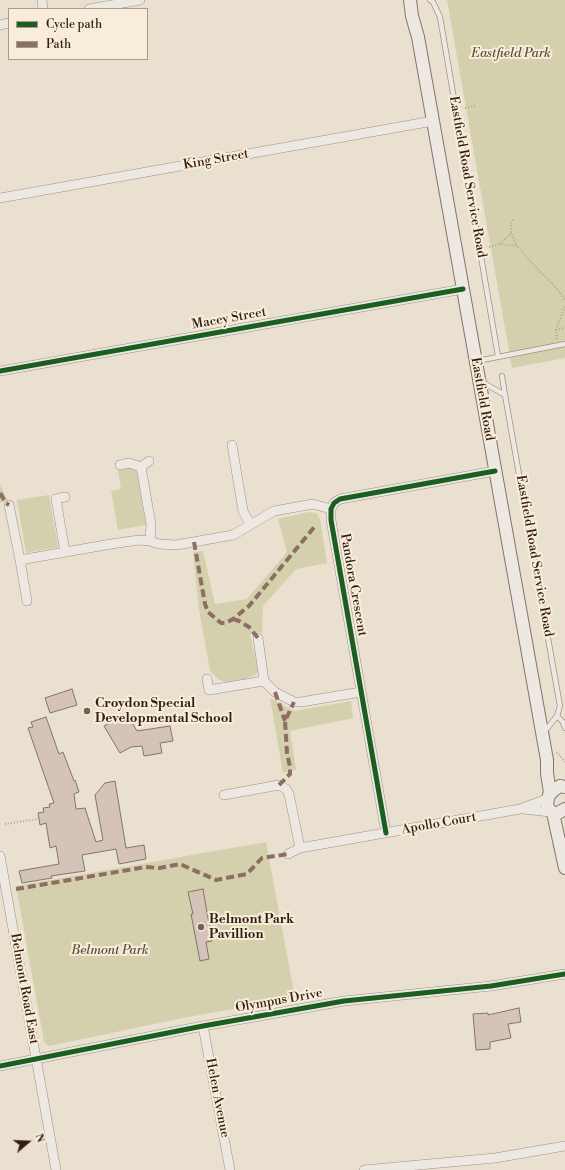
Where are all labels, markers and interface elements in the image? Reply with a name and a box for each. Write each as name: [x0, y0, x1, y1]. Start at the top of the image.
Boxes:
legend: [8, 8, 148, 60]
text: Cycle path: [46, 17, 102, 32]
text: Path: [46, 37, 71, 52]
park label: Eastfield Park: [471, 46, 551, 62]
street label: Eastfield Road Service Road: [445, 95, 489, 259]
street label: King Street: [182, 147, 250, 173]
street label: Macey Street: [190, 305, 268, 333]
street label: Eastfield Road: [467, 356, 497, 442]
street label: Eastfield Road Service Road: [512, 474, 556, 638]
street label: Pandora Crescent: [336, 532, 370, 638]
place label: Croydon Special Developmental School: [95, 696, 233, 727]
marker: Croydon Special Developmental School: [82, 706, 92, 716]
street label: Apollo Court: [400, 810, 478, 838]
place label: Belmont Park Pavillion: [209, 912, 294, 943]
marker: Belmont Park Pavillion: [196, 922, 206, 932]
street label: Belmont Road East: [7, 932, 41, 1046]
park label: Belmont Park: [71, 943, 149, 959]
street label: Olympus Drive: [234, 986, 324, 1016]
street label: Helen Avenue: [202, 1057, 232, 1139]
north arrow: [8, 1122, 48, 1162]
text: N: [31, 1132, 47, 1144]

